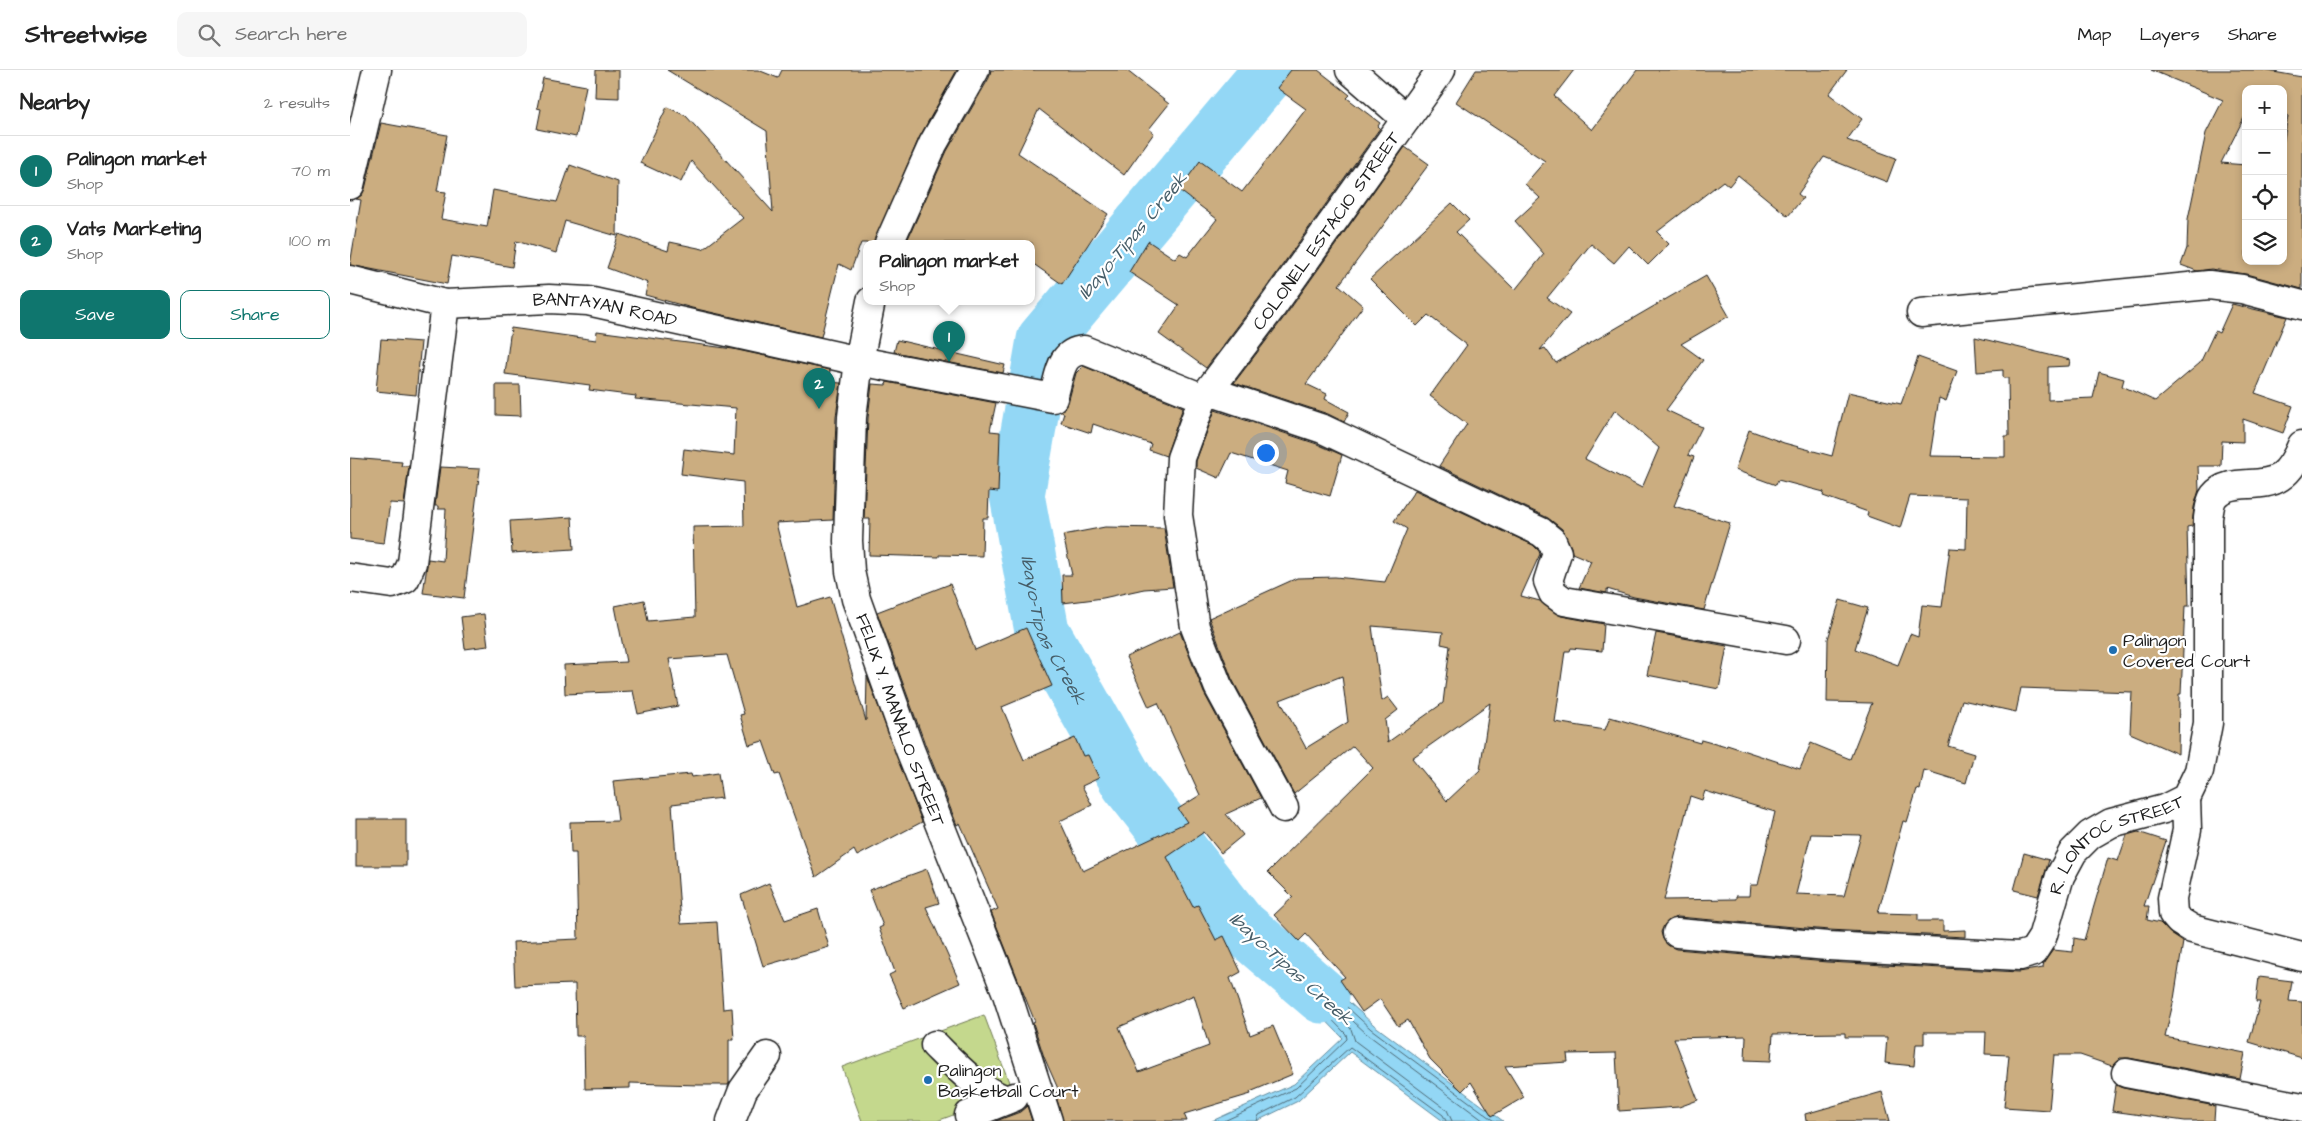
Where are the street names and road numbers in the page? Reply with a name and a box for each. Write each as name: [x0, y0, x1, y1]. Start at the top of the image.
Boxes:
street label: COLONEL ESTACIO STREET: [1247, 126, 1407, 336]
street label: BANTAYAN ROAD: [532, 287, 680, 333]
street label: FELIX Y. MANALO STREET: [849, 610, 951, 830]
street label: R. LONTOC STREET: [2043, 789, 2189, 897]

